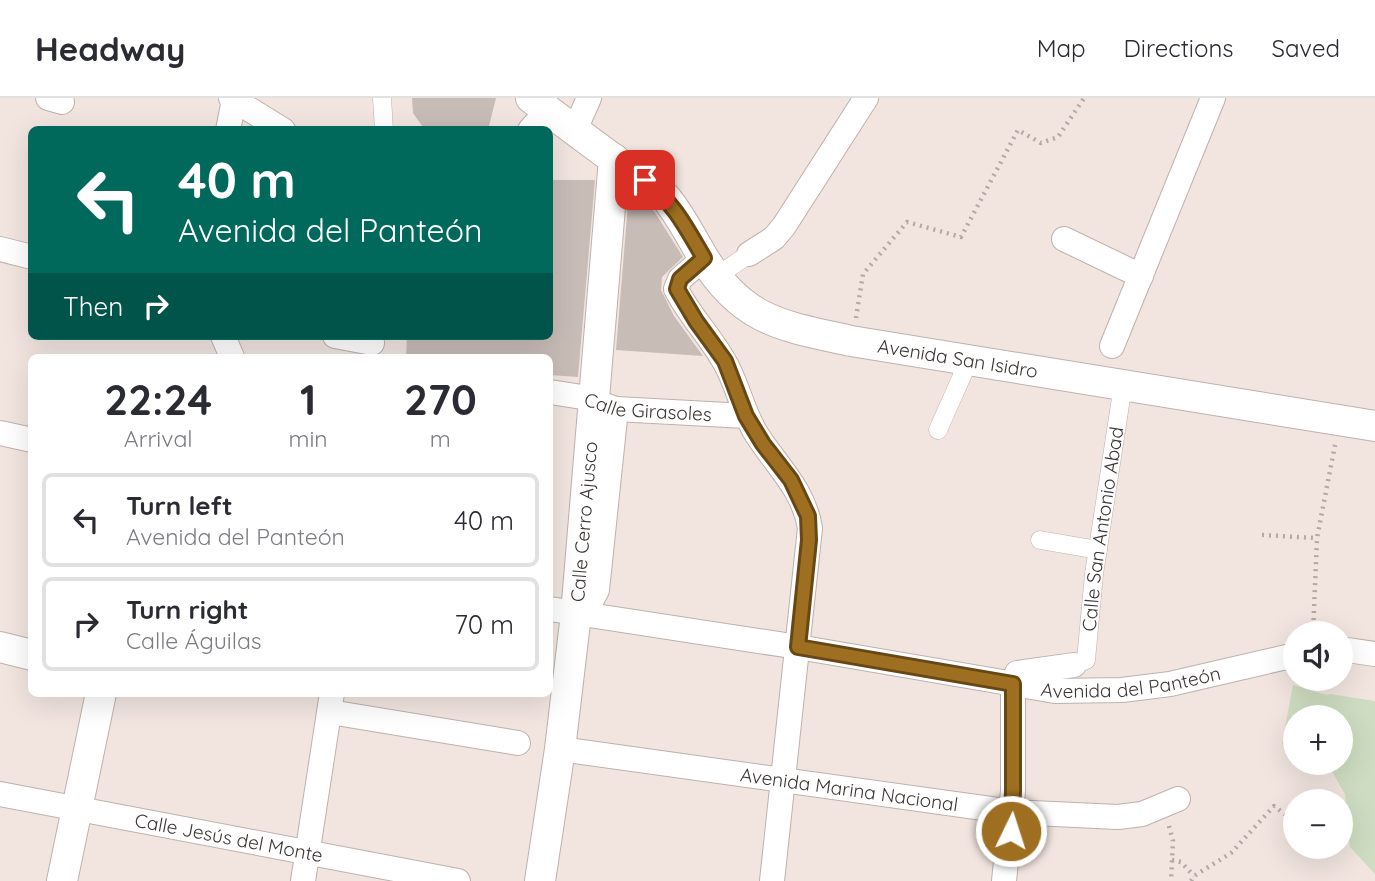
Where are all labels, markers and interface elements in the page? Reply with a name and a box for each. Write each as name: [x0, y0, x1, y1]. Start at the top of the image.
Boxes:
text: Headway: [35, 28, 185, 69]
text: Map: [1037, 33, 1086, 63]
text: Directions: [1124, 33, 1234, 63]
text: Saved: [1272, 33, 1340, 63]
text: 40 m: [178, 149, 296, 210]
pin: [615, 150, 675, 210]
icon: left: [63, 154, 154, 245]
icon: arrive: [626, 161, 664, 199]
text: Avenida del Panteón: [178, 210, 482, 250]
icon: right: [137, 287, 175, 325]
text: Then: [63, 290, 123, 323]
street label: Avenida San Isidro: [876, 334, 1040, 383]
text: 22:24: [104, 373, 212, 426]
text: 1: [300, 373, 316, 426]
text: 270: [404, 373, 477, 426]
street label: Calle Girasoles: [581, 387, 712, 426]
text: Arrival: [124, 424, 193, 453]
text: min: [288, 424, 328, 453]
text: m: [430, 424, 451, 453]
street label: Calle San Antonio Abad: [1077, 425, 1128, 632]
street label: Calle Cerro Ajusco: [565, 441, 602, 603]
text: Turn left: [126, 489, 233, 522]
icon: left: [67, 501, 105, 539]
text: 40 m: [454, 504, 514, 537]
text: Avenida del Panteón: [126, 522, 345, 551]
text: Turn right: [126, 593, 248, 626]
icon: right: [67, 605, 105, 643]
text: 70 m: [454, 608, 514, 641]
map controls: [1283, 621, 1353, 859]
button: sound: [1283, 621, 1353, 691]
text: Calle Águilas: [126, 626, 262, 655]
street label: Avenida del Panteón: [1039, 661, 1223, 703]
button: +: [1283, 705, 1353, 775]
street label: Avenida Marina Nacional: [739, 762, 960, 816]
button: −: [1283, 789, 1353, 859]
position arrow: [974, 794, 1048, 868]
street label: Calle Jesús del Monte: [133, 808, 325, 867]

